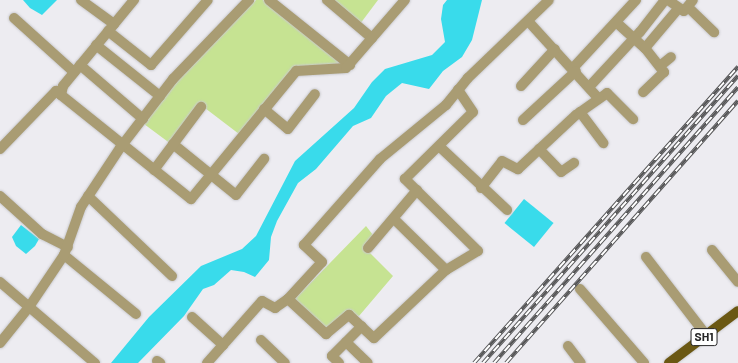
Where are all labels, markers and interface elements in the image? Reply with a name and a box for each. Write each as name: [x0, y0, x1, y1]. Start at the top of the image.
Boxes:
road number: SH1: [690, 327, 718, 347]

